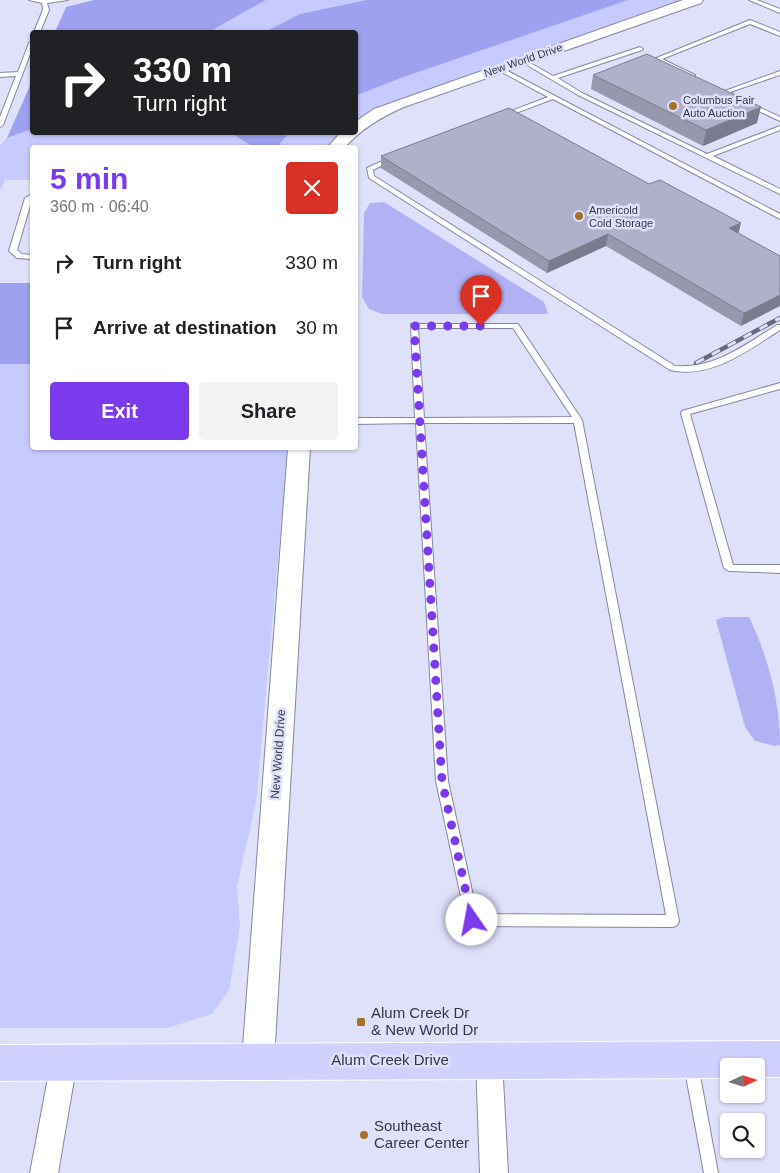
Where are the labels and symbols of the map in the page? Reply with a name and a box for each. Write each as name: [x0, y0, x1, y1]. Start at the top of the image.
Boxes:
street label: New World Drive: [482, 41, 564, 79]
place label: Columbus Fair Auto Auction: [683, 94, 755, 119]
marker: Columbus Fair Auto Auction: [667, 100, 679, 112]
place label: Americold Cold Storage: [589, 204, 653, 229]
marker: Americold Cold Storage: [573, 210, 585, 222]
pin: [460, 275, 502, 326]
street label: New World Drive: [268, 708, 288, 799]
position arrow: [445, 893, 497, 945]
place label: Alum Creek Dr & New World Dr: [371, 1004, 478, 1038]
marker: Alum Creek Dr & New World Dr: [355, 1016, 367, 1028]
street label: Alum Creek Drive: [331, 1051, 449, 1068]
north arrow: [720, 1058, 765, 1102]
place label: Southeast Career Center: [374, 1117, 469, 1151]
marker: Southeast Career Center: [358, 1129, 370, 1141]

